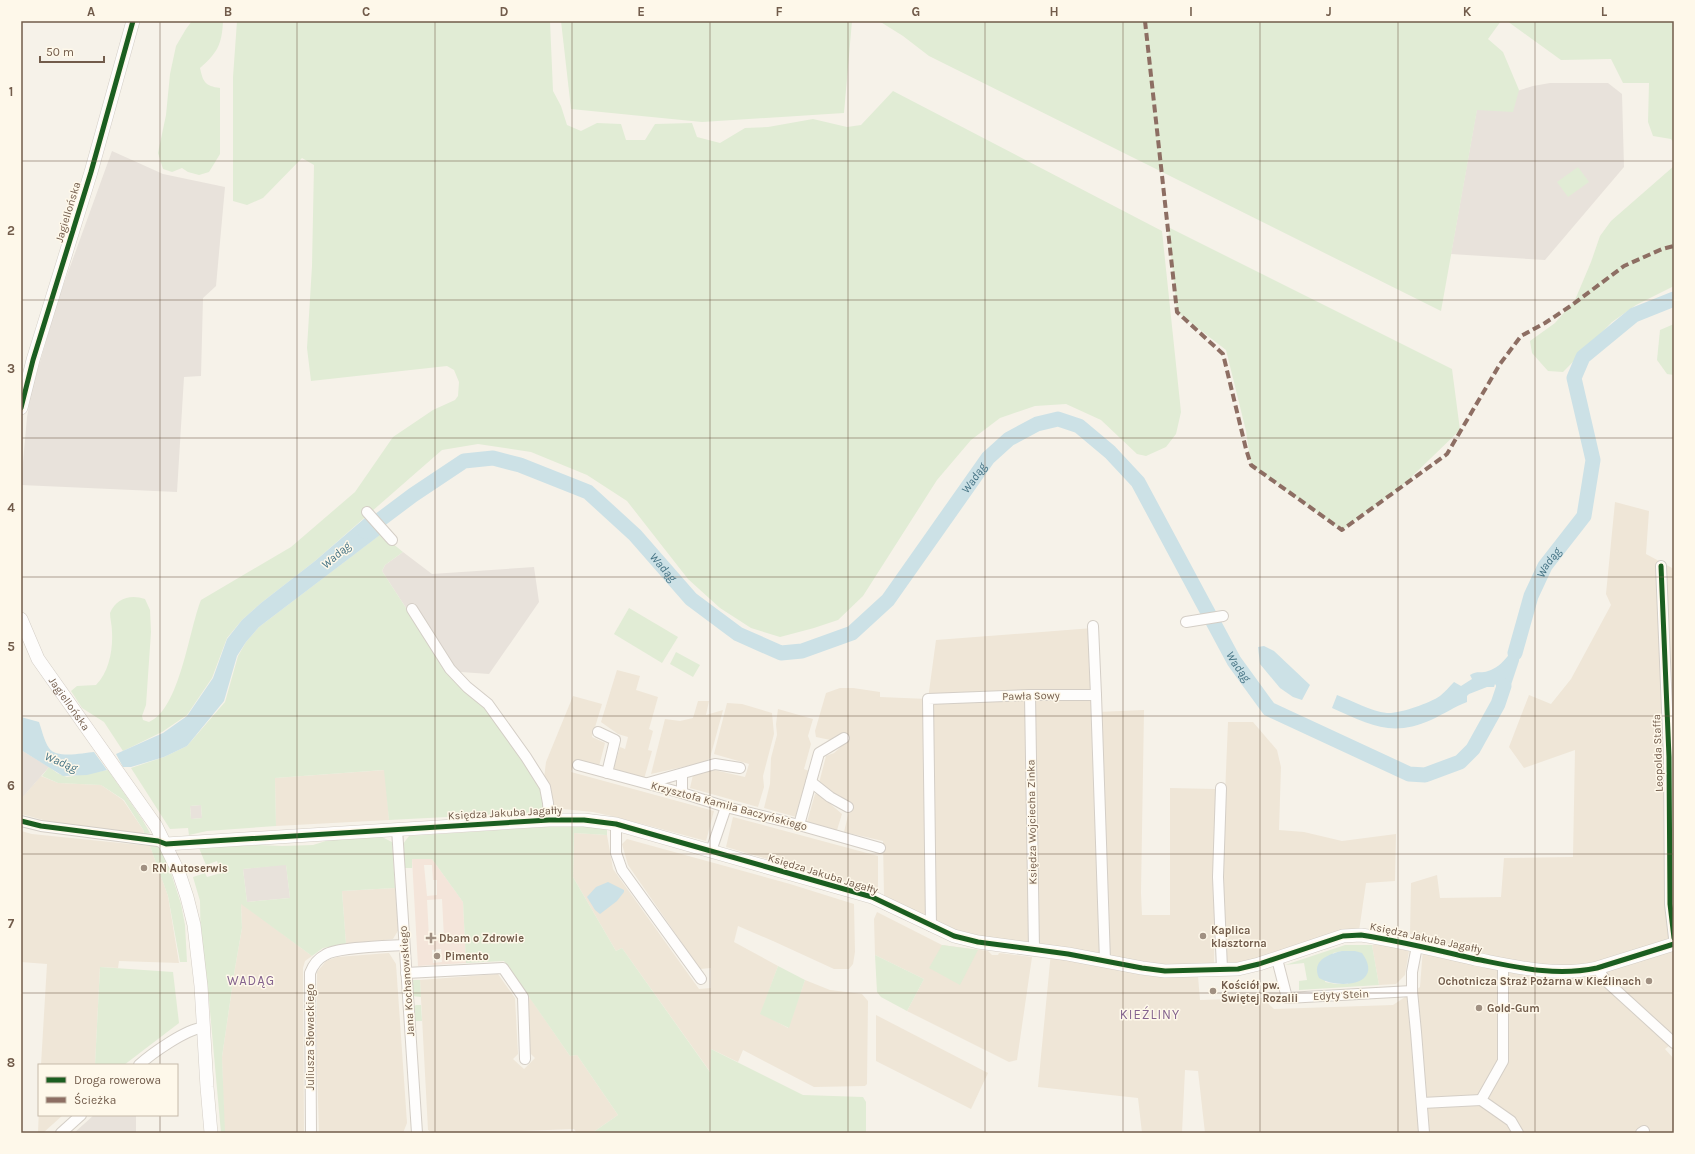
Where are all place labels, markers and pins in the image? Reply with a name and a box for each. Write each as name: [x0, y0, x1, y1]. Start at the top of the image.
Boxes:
place label: RN Autoserwis: [152, 862, 228, 875]
marker: RN Autoserwis: [139, 863, 149, 873]
place label: Kaplica klasztorna: [1211, 924, 1267, 950]
marker: Kaplica klasztorna: [1198, 931, 1208, 941]
place label: Dbam o Zdrowie: [439, 932, 524, 945]
marker: Dbam o Zdrowie: [426, 933, 436, 943]
place label: Pimento: [445, 950, 489, 963]
marker: Pimento: [432, 951, 442, 961]
place label: Ochotnicza Straż Pożarna w Kieźlinach: [1438, 975, 1641, 988]
marker: Ochotnicza Straż Pożarna w Kieźlinach: [1644, 976, 1654, 986]
place label: Kościół pw. Świętej Rozalii: [1221, 979, 1298, 1005]
marker: Kościół pw. Świętej Rozalii: [1208, 986, 1218, 996]
place label: Gold-Gum: [1487, 1002, 1540, 1015]
marker: Gold-Gum: [1474, 1003, 1484, 1013]

